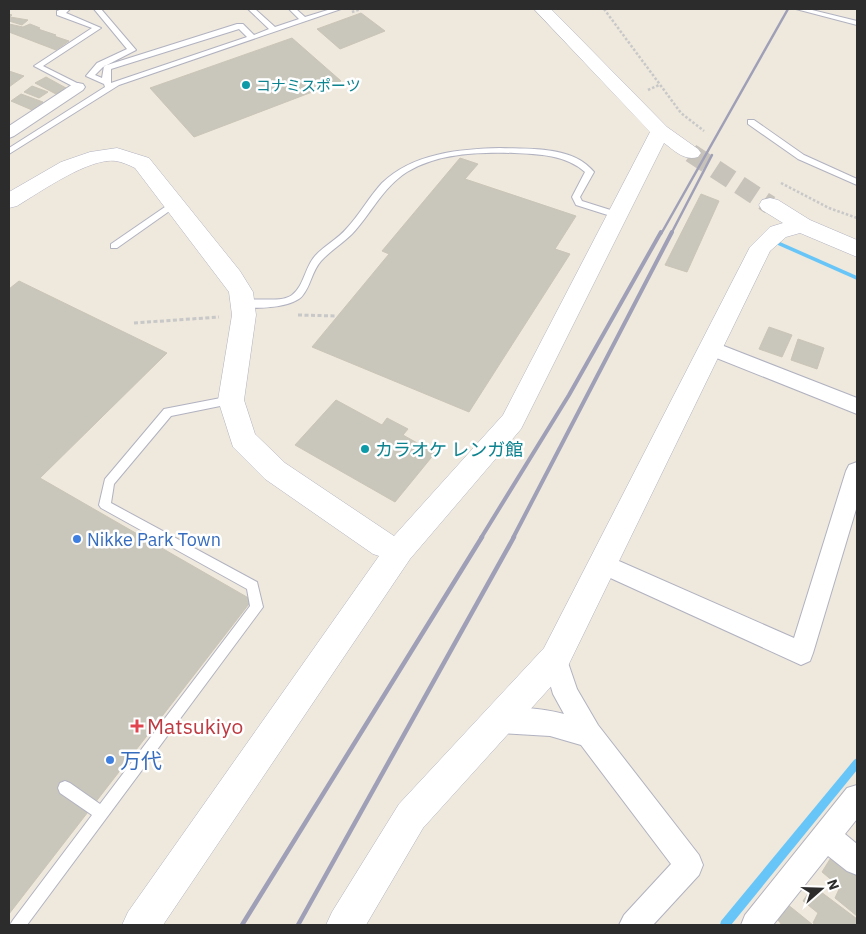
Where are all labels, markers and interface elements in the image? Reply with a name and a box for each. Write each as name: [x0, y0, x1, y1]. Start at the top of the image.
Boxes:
place label: コナミスポーツ: [256, 76, 361, 95]
marker: コナミスポーツ: [240, 79, 252, 91]
place label: カラオケ レンガ館: [375, 438, 523, 461]
marker: カラオケ レンガ館: [359, 443, 371, 455]
place label: Nikke Park Town: [87, 528, 221, 551]
marker: Nikke Park Town: [71, 533, 83, 545]
place label: Matsukiyo: [147, 712, 243, 740]
marker: Matsukiyo: [131, 720, 143, 732]
place label: 万代: [120, 746, 162, 774]
marker: 万代: [104, 754, 116, 766]
north arrow: [796, 864, 846, 914]
text: N: [823, 877, 843, 892]

